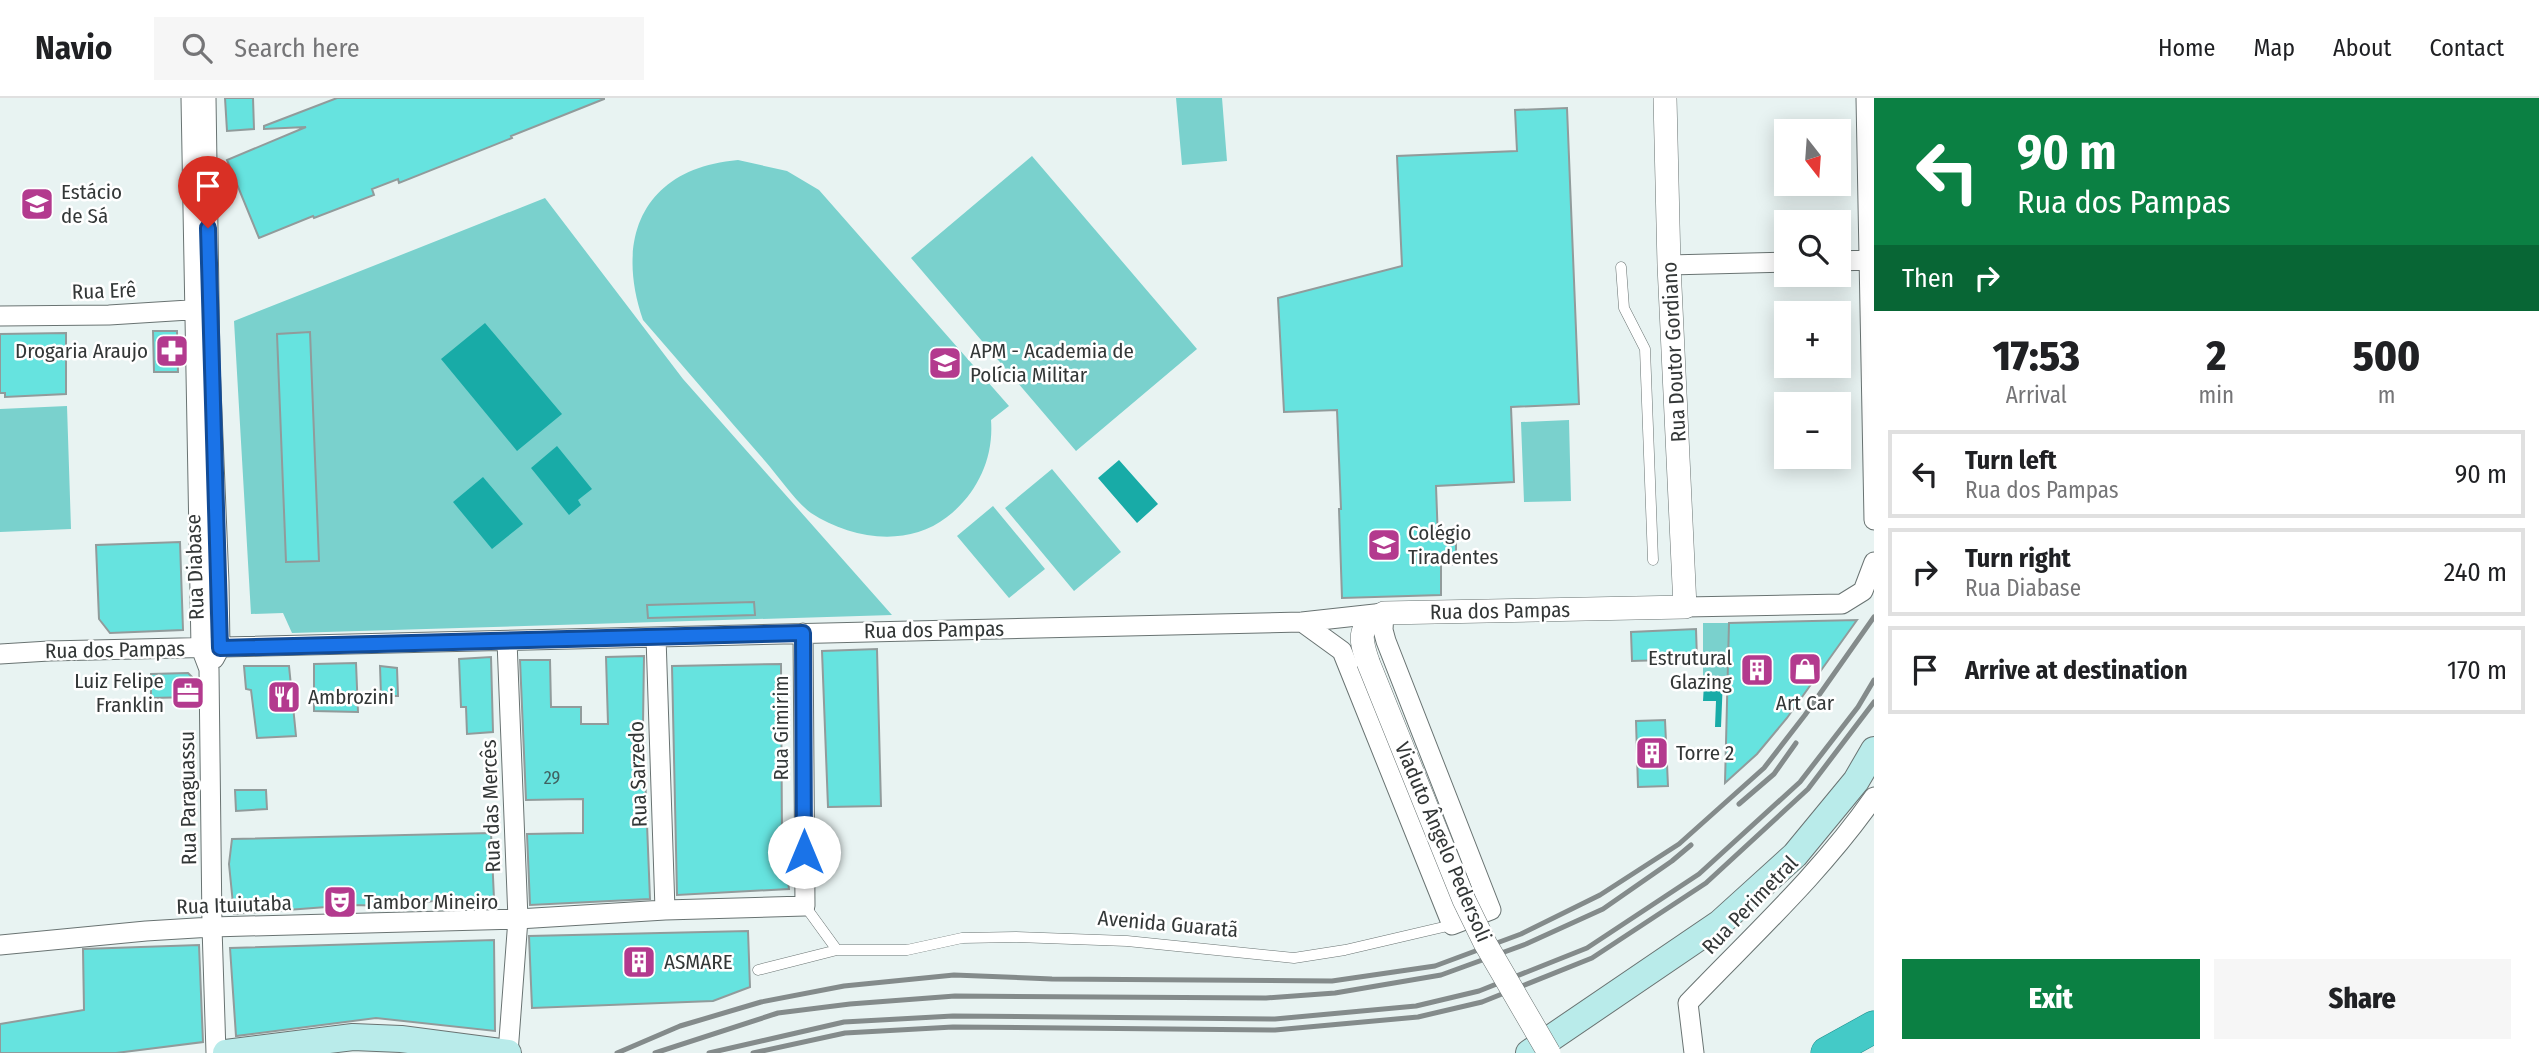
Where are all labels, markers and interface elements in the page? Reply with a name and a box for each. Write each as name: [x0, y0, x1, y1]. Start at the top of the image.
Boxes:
search box: [154, 17, 644, 80]
text: Navio: [35, 28, 112, 68]
icon: search: [178, 29, 216, 67]
text: Search here: [234, 33, 360, 64]
text: Home: [2158, 34, 2215, 62]
text: Map: [2253, 34, 2295, 62]
text: About: [2333, 34, 2391, 62]
text: Contact: [2429, 34, 2504, 62]
north arrow: [1774, 119, 1852, 196]
map controls: [1774, 119, 1851, 469]
text: 90 m: [2017, 123, 2117, 182]
icon: left: [1902, 126, 1993, 217]
pin: [178, 156, 238, 228]
icon: arrive: [189, 167, 227, 205]
place label: Estácio de Sá: [61, 179, 122, 229]
text: Rua dos Pampas: [2017, 183, 2231, 221]
school or university icon: Estácio de Sá: [18, 185, 56, 223]
button: search: [1774, 210, 1851, 287]
icon: right: [1968, 259, 2006, 297]
street label: Rua Doutor Gordiano: [1656, 261, 1692, 443]
text: Then: [1902, 263, 1954, 294]
street label: Rua Erê: [71, 277, 137, 305]
button: +: [1774, 301, 1851, 378]
text: 17:53: [1993, 331, 2080, 381]
text: 2: [2206, 331, 2226, 381]
text: 500: [2353, 331, 2420, 381]
pharmacy icon: Drogaria Araujo: [153, 332, 191, 370]
place label: Drogaria Araujo: [15, 338, 148, 364]
place label: APM - Academia de Polícia Militar: [970, 338, 1134, 388]
school or university icon: APM - Academia de Polícia Militar: [926, 344, 964, 382]
text: Arrival: [2006, 381, 2067, 409]
text: min: [2199, 381, 2234, 409]
text: m: [2378, 381, 2395, 409]
button: −: [1774, 392, 1851, 469]
text: Turn left: [1965, 445, 2057, 476]
icon: left: [1906, 455, 1944, 493]
text: 90 m: [2455, 459, 2507, 490]
text: Rua dos Pampas: [1965, 476, 2119, 504]
street label: Rua Diabase: [180, 514, 210, 620]
place label: Colégio Tiradentes: [1408, 520, 1499, 570]
school or university icon: Colégio Tiradentes: [1365, 526, 1403, 564]
text: Turn right: [1965, 543, 2071, 574]
icon: right: [1906, 553, 1944, 591]
text: 240 m: [2444, 557, 2507, 588]
text: Rua Diabase: [1965, 574, 2081, 602]
street label: Rua dos Pampas: [1430, 597, 1570, 625]
street label: Rua dos Pampas: [864, 616, 1004, 644]
street label: Rua dos Pampas: [45, 636, 185, 664]
place label: Estrutural Glazing: [1648, 645, 1732, 695]
shop icon: Art Car: [1786, 650, 1824, 688]
building icon: Estrutural Glazing: [1738, 651, 1776, 689]
icon: arrive: [1906, 651, 1944, 689]
text: Arrive at destination: [1965, 655, 2188, 686]
text: 170 m: [2447, 655, 2507, 686]
place label: Luiz Felipe Franklin: [74, 668, 164, 718]
office icon: Luiz Felipe Franklin: [169, 674, 207, 712]
street label: Rua Gimirim: [768, 675, 794, 781]
restaurant icon: Ambrozini: [265, 678, 303, 716]
place label: Ambrozini: [308, 684, 394, 710]
place label: Art Car: [1776, 690, 1835, 716]
street label: Rua Sarzedo: [623, 720, 653, 828]
street label: Rua Paraguassu: [174, 731, 202, 865]
building icon: Torre 2: [1633, 734, 1671, 772]
street label: Viaduto Ângelo Pedersoli: [1389, 738, 1497, 946]
street label: Rua das Mercês: [476, 739, 506, 873]
place label: Torre 2: [1676, 740, 1734, 766]
house number: 29: [544, 767, 560, 789]
position arrow: [767, 815, 841, 889]
street label: Rua Perimetral: [1697, 850, 1804, 960]
theatre icon: Tambor Mineiro: [321, 883, 359, 921]
place label: Tambor Mineiro: [364, 889, 498, 915]
street label: Rua Ituiutaba: [176, 890, 292, 920]
street label: Avenida Guaratã: [1097, 905, 1239, 943]
building icon: ASMARE: [620, 943, 658, 981]
place label: ASMARE: [664, 949, 733, 975]
button: Exit: [1902, 959, 2200, 1039]
button: Share: [2214, 959, 2511, 1039]

